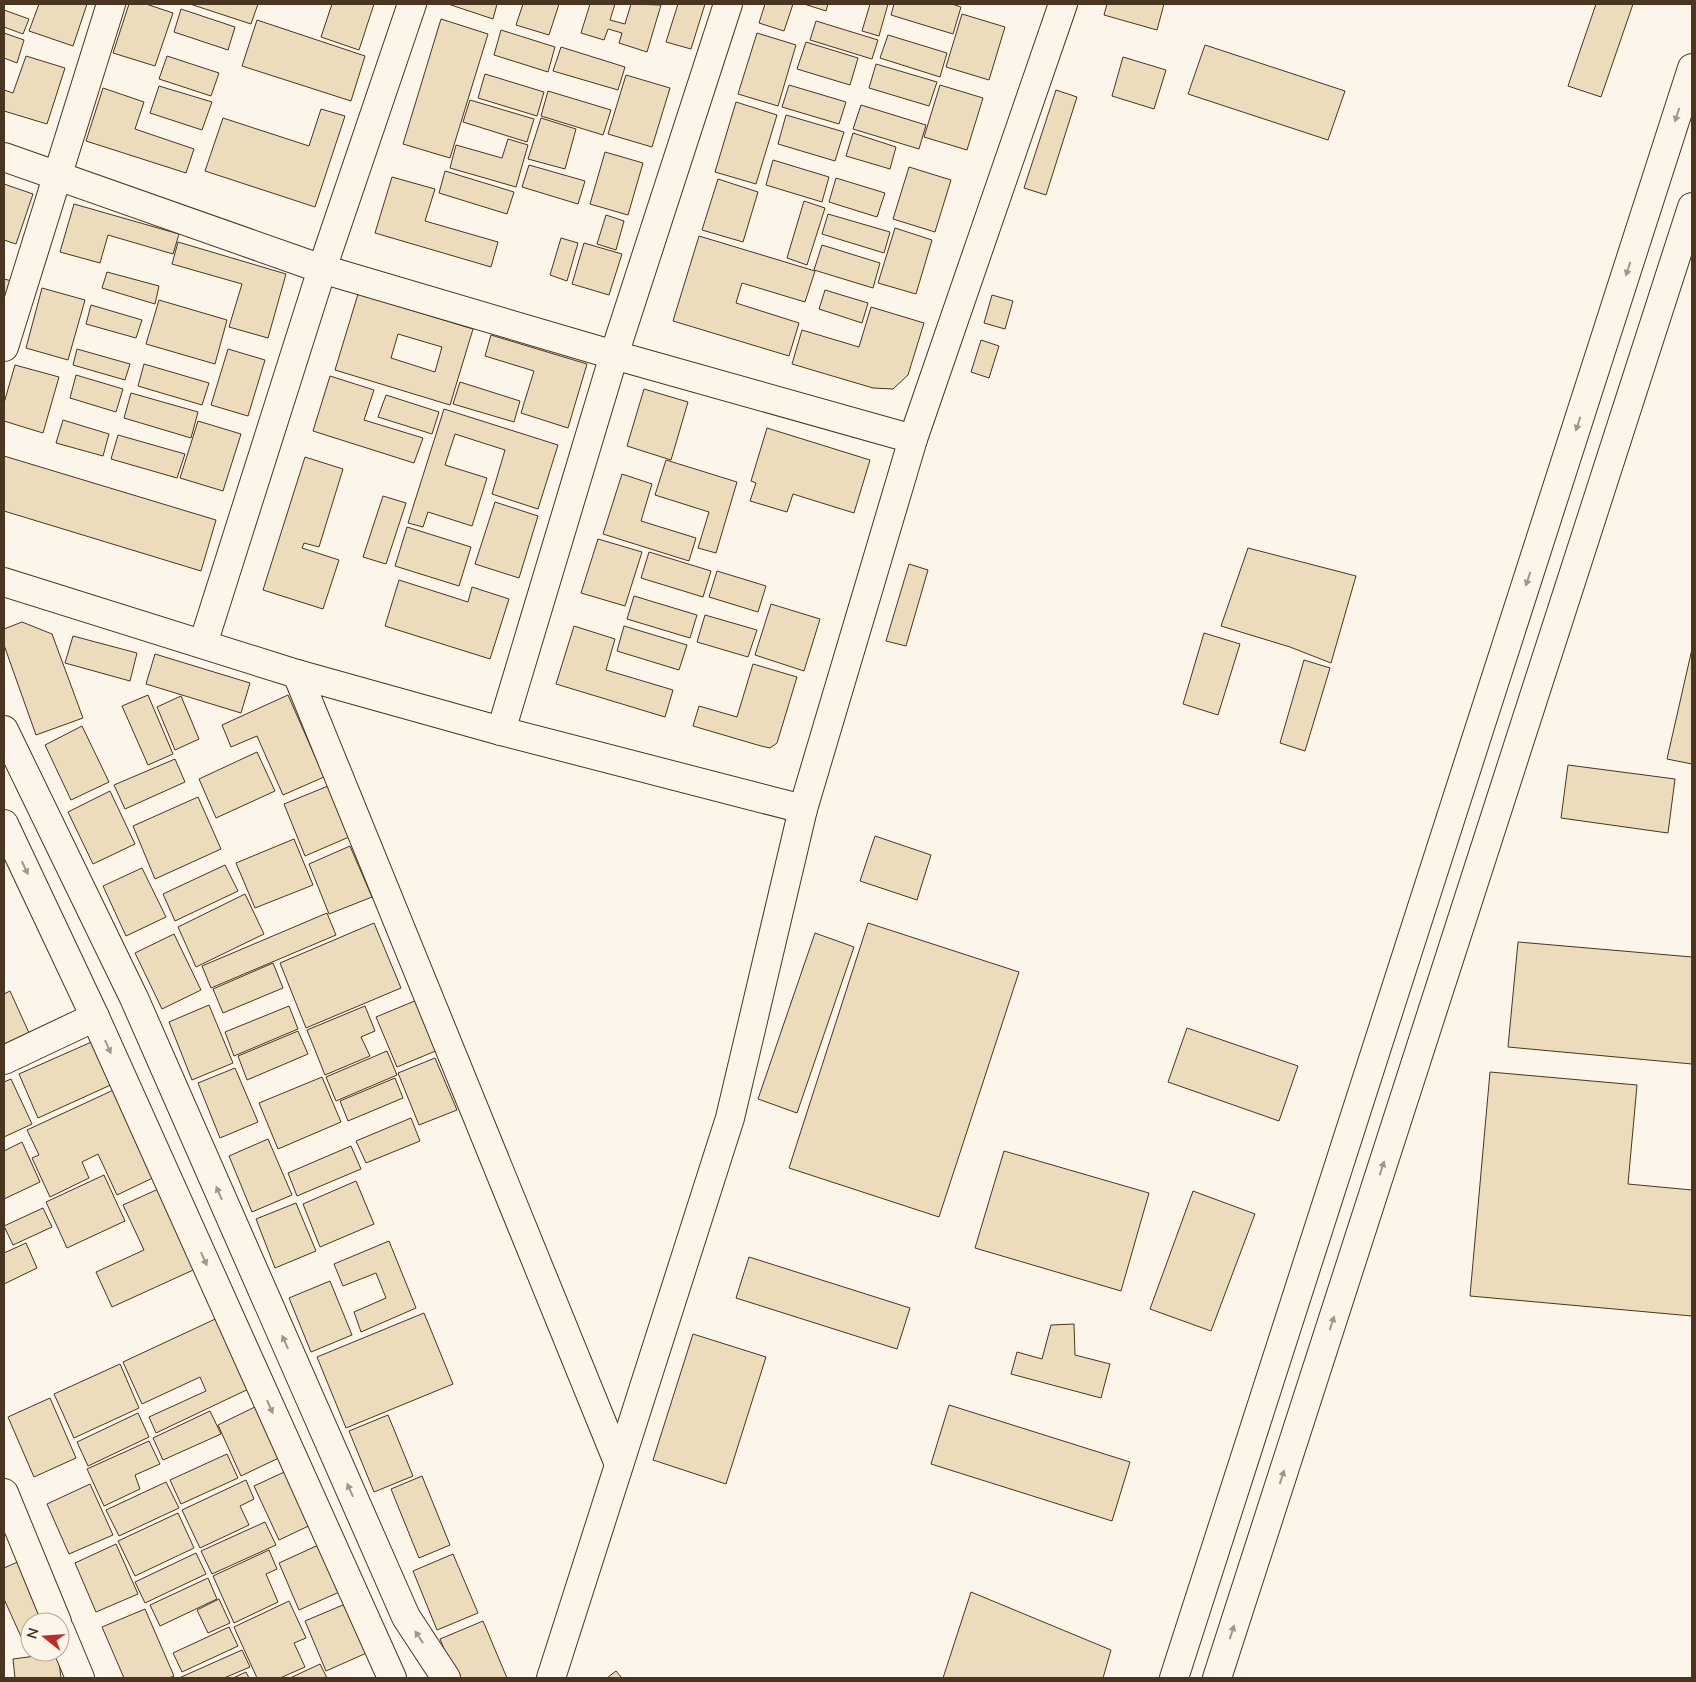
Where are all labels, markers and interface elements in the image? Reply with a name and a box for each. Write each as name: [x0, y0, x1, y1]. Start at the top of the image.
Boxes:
one-way arrow: [1673, 107, 1681, 122]
one-way arrow: [1623, 262, 1631, 277]
one-way arrow: [1573, 417, 1581, 432]
one-way arrow: [1524, 571, 1531, 586]
one-way arrow: [21, 861, 29, 875]
one-way arrow: [105, 1040, 113, 1054]
one-way arrow: [1378, 1160, 1386, 1175]
one-way arrow: [215, 1186, 223, 1200]
one-way arrow: [200, 1252, 208, 1266]
one-way arrow: [1329, 1315, 1336, 1330]
one-way arrow: [280, 1335, 288, 1349]
one-way arrow: [267, 1400, 275, 1414]
one-way arrow: [1279, 1470, 1286, 1485]
one-way arrow: [346, 1483, 354, 1497]
north arrow: [20, 1612, 70, 1662]
one-way arrow: [1229, 1624, 1237, 1639]
text: N: [22, 1626, 43, 1641]
one-way arrow: [414, 1631, 424, 1644]

